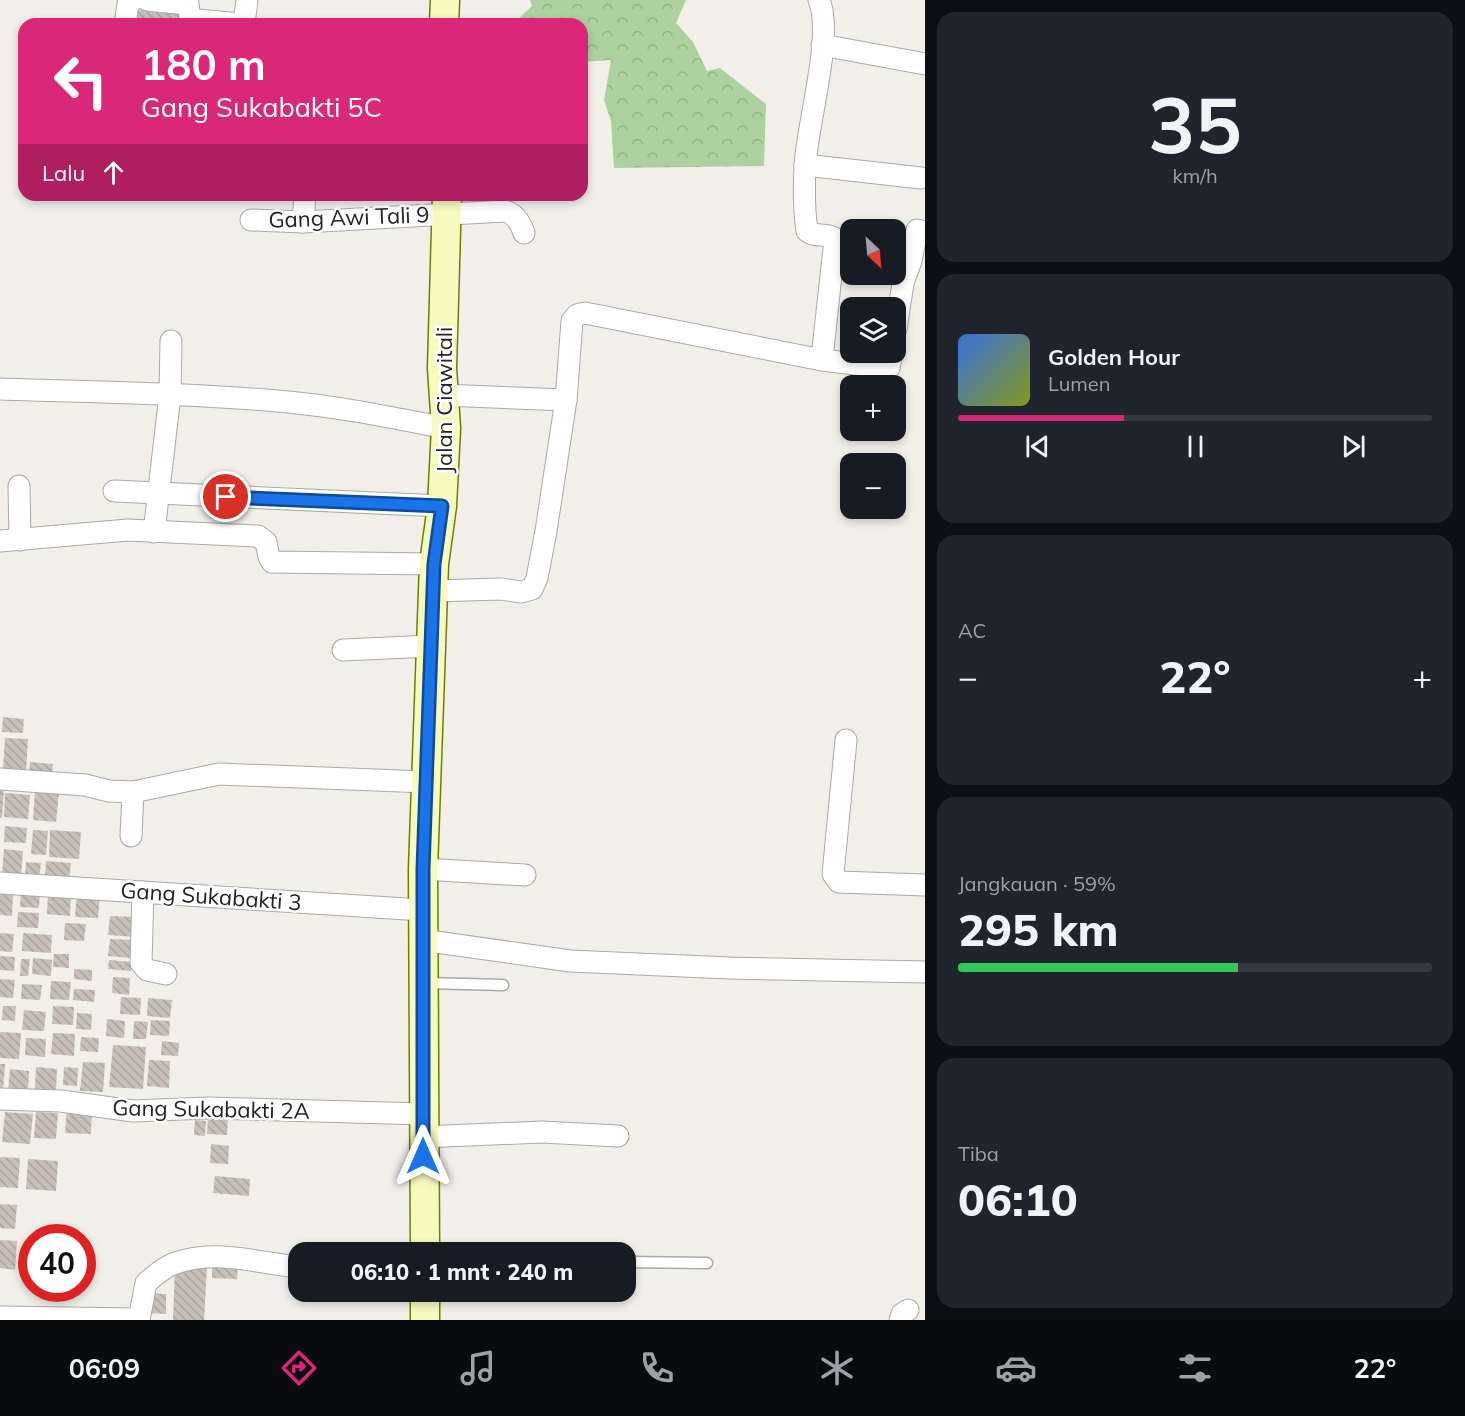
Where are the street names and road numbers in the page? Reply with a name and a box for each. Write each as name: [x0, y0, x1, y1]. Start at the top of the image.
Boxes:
street label: Gang Awi Tali 9: [268, 200, 430, 234]
street label: Jalan Ciawitali: [430, 327, 458, 473]
street label: Gang Sukabakti 3: [120, 876, 302, 916]
street label: Gang Sukabakti 2A: [112, 1093, 310, 1125]

